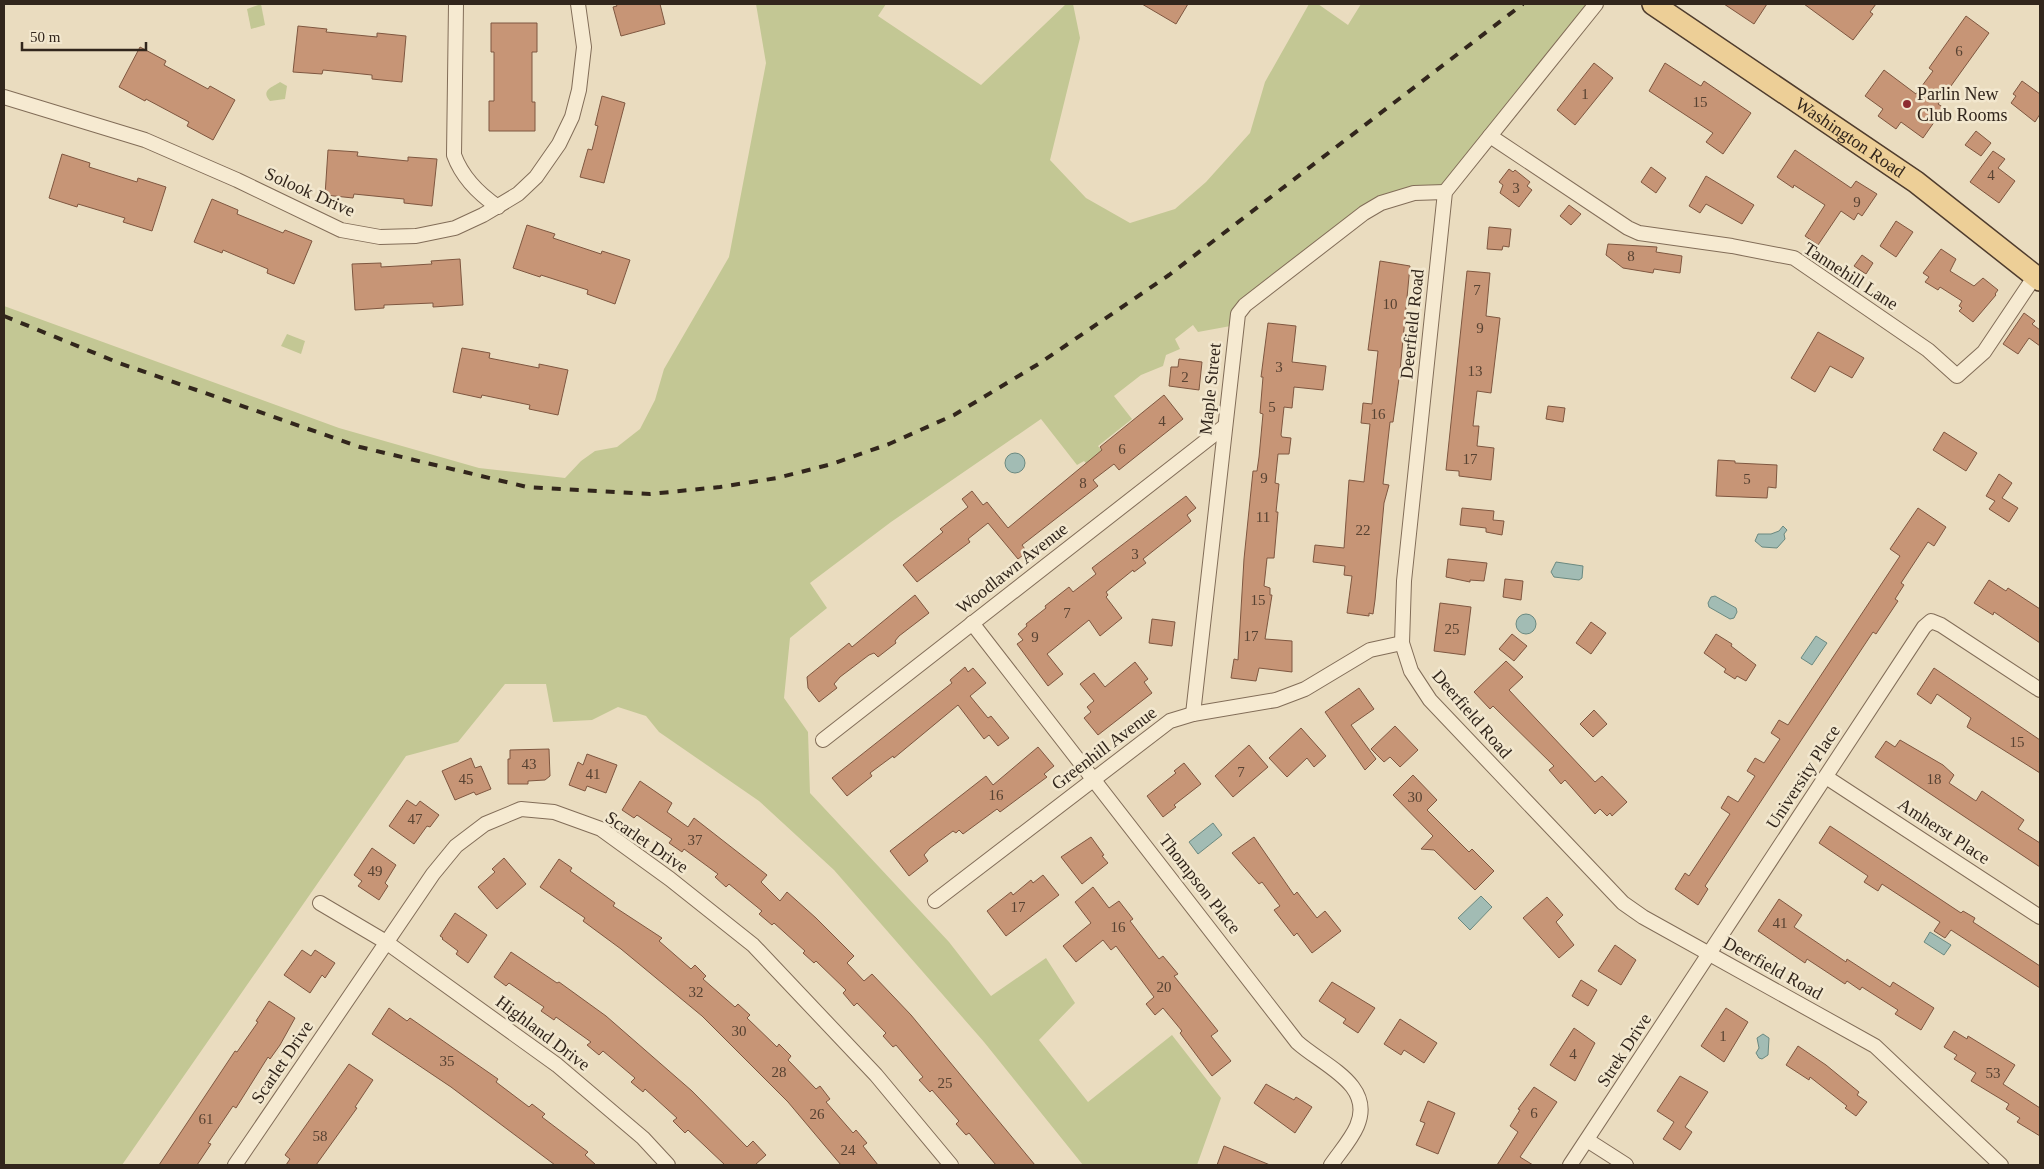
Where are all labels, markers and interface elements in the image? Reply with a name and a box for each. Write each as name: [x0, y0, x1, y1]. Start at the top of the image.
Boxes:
scale bar: [22, 20, 146, 52]
text: 50 m: [30, 29, 61, 45]
house number: 6: [1955, 43, 1963, 59]
place label: Parlin New Club Rooms: [1917, 84, 2008, 125]
house number: 1: [1581, 86, 1589, 102]
street label: Washington Road: [1791, 93, 1909, 182]
house number: 15: [1693, 94, 1708, 110]
marker: Parlin New Club Rooms: [1901, 98, 1913, 110]
street label: Solook Drive: [262, 163, 358, 221]
house number: 4: [1987, 167, 1995, 183]
house number: 3: [1512, 180, 1520, 196]
house number: 9: [1853, 194, 1861, 210]
street label: Tannehill Lane: [1800, 238, 1902, 314]
house number: 8: [1627, 248, 1635, 264]
street label: Deerfield Road: [1396, 268, 1428, 380]
house number: 7: [1473, 282, 1481, 298]
house number: 10: [1383, 296, 1398, 312]
house number: 9: [1476, 320, 1484, 336]
street label: Maple Street: [1195, 342, 1225, 436]
house number: 3: [1275, 359, 1283, 375]
house number: 13: [1468, 363, 1483, 379]
house number: 2: [1181, 369, 1189, 385]
house number: 5: [1268, 399, 1276, 415]
house number: 16: [1371, 406, 1386, 422]
house number: 4: [1158, 413, 1166, 429]
house number: 6: [1118, 441, 1126, 457]
house number: 17: [1463, 451, 1478, 467]
house number: 9: [1260, 470, 1268, 486]
house number: 5: [1743, 471, 1751, 487]
house number: 8: [1079, 475, 1087, 491]
house number: 11: [1256, 509, 1270, 525]
street label: Woodlawn Avenue: [952, 518, 1072, 618]
house number: 22: [1356, 522, 1371, 538]
house number: 3: [1131, 546, 1139, 562]
house number: 15: [1251, 592, 1266, 608]
house number: 7: [1063, 605, 1071, 621]
house number: 25: [1445, 621, 1460, 637]
house number: 17: [1244, 628, 1259, 644]
house number: 9: [1031, 629, 1039, 645]
street label: Deerfield Road: [1428, 666, 1516, 762]
street label: Greenhill Avenue: [1048, 702, 1160, 794]
street label: University Place: [1762, 721, 1844, 833]
house number: 15: [2010, 734, 2025, 750]
house number: 43: [522, 756, 537, 772]
house number: 7: [1237, 764, 1245, 780]
house number: 41: [586, 766, 601, 782]
house number: 45: [459, 771, 474, 787]
house number: 18: [1927, 771, 1942, 787]
house number: 16: [989, 787, 1004, 803]
house number: 30: [1408, 789, 1423, 805]
street label: Amherst Place: [1894, 794, 1994, 868]
street label: Scarlet Drive: [602, 807, 692, 877]
house number: 47: [408, 811, 423, 827]
street label: Thompson Place: [1155, 830, 1245, 938]
house number: 37: [688, 832, 703, 848]
house number: 49: [368, 863, 383, 879]
house number: 17: [1011, 899, 1026, 915]
house number: 41: [1773, 915, 1788, 931]
house number: 16: [1111, 919, 1126, 935]
street label: Deerfield Road: [1720, 932, 1826, 1004]
house number: 20: [1157, 979, 1172, 995]
house number: 32: [689, 984, 704, 1000]
street label: Highland Drive: [492, 991, 594, 1075]
street label: Strek Drive: [1593, 1010, 1655, 1090]
street label: Scarlet Drive: [247, 1017, 317, 1107]
house number: 30: [732, 1023, 747, 1039]
house number: 1: [1719, 1028, 1727, 1044]
house number: 4: [1569, 1046, 1577, 1062]
house number: 35: [440, 1053, 455, 1069]
house number: 28: [772, 1064, 787, 1080]
house number: 53: [1986, 1065, 2001, 1081]
house number: 25: [938, 1075, 953, 1091]
house number: 6: [1530, 1105, 1538, 1121]
house number: 26: [810, 1106, 825, 1122]
house number: 61: [199, 1111, 214, 1127]
house number: 58: [313, 1128, 328, 1144]
house number: 24: [841, 1142, 856, 1158]

